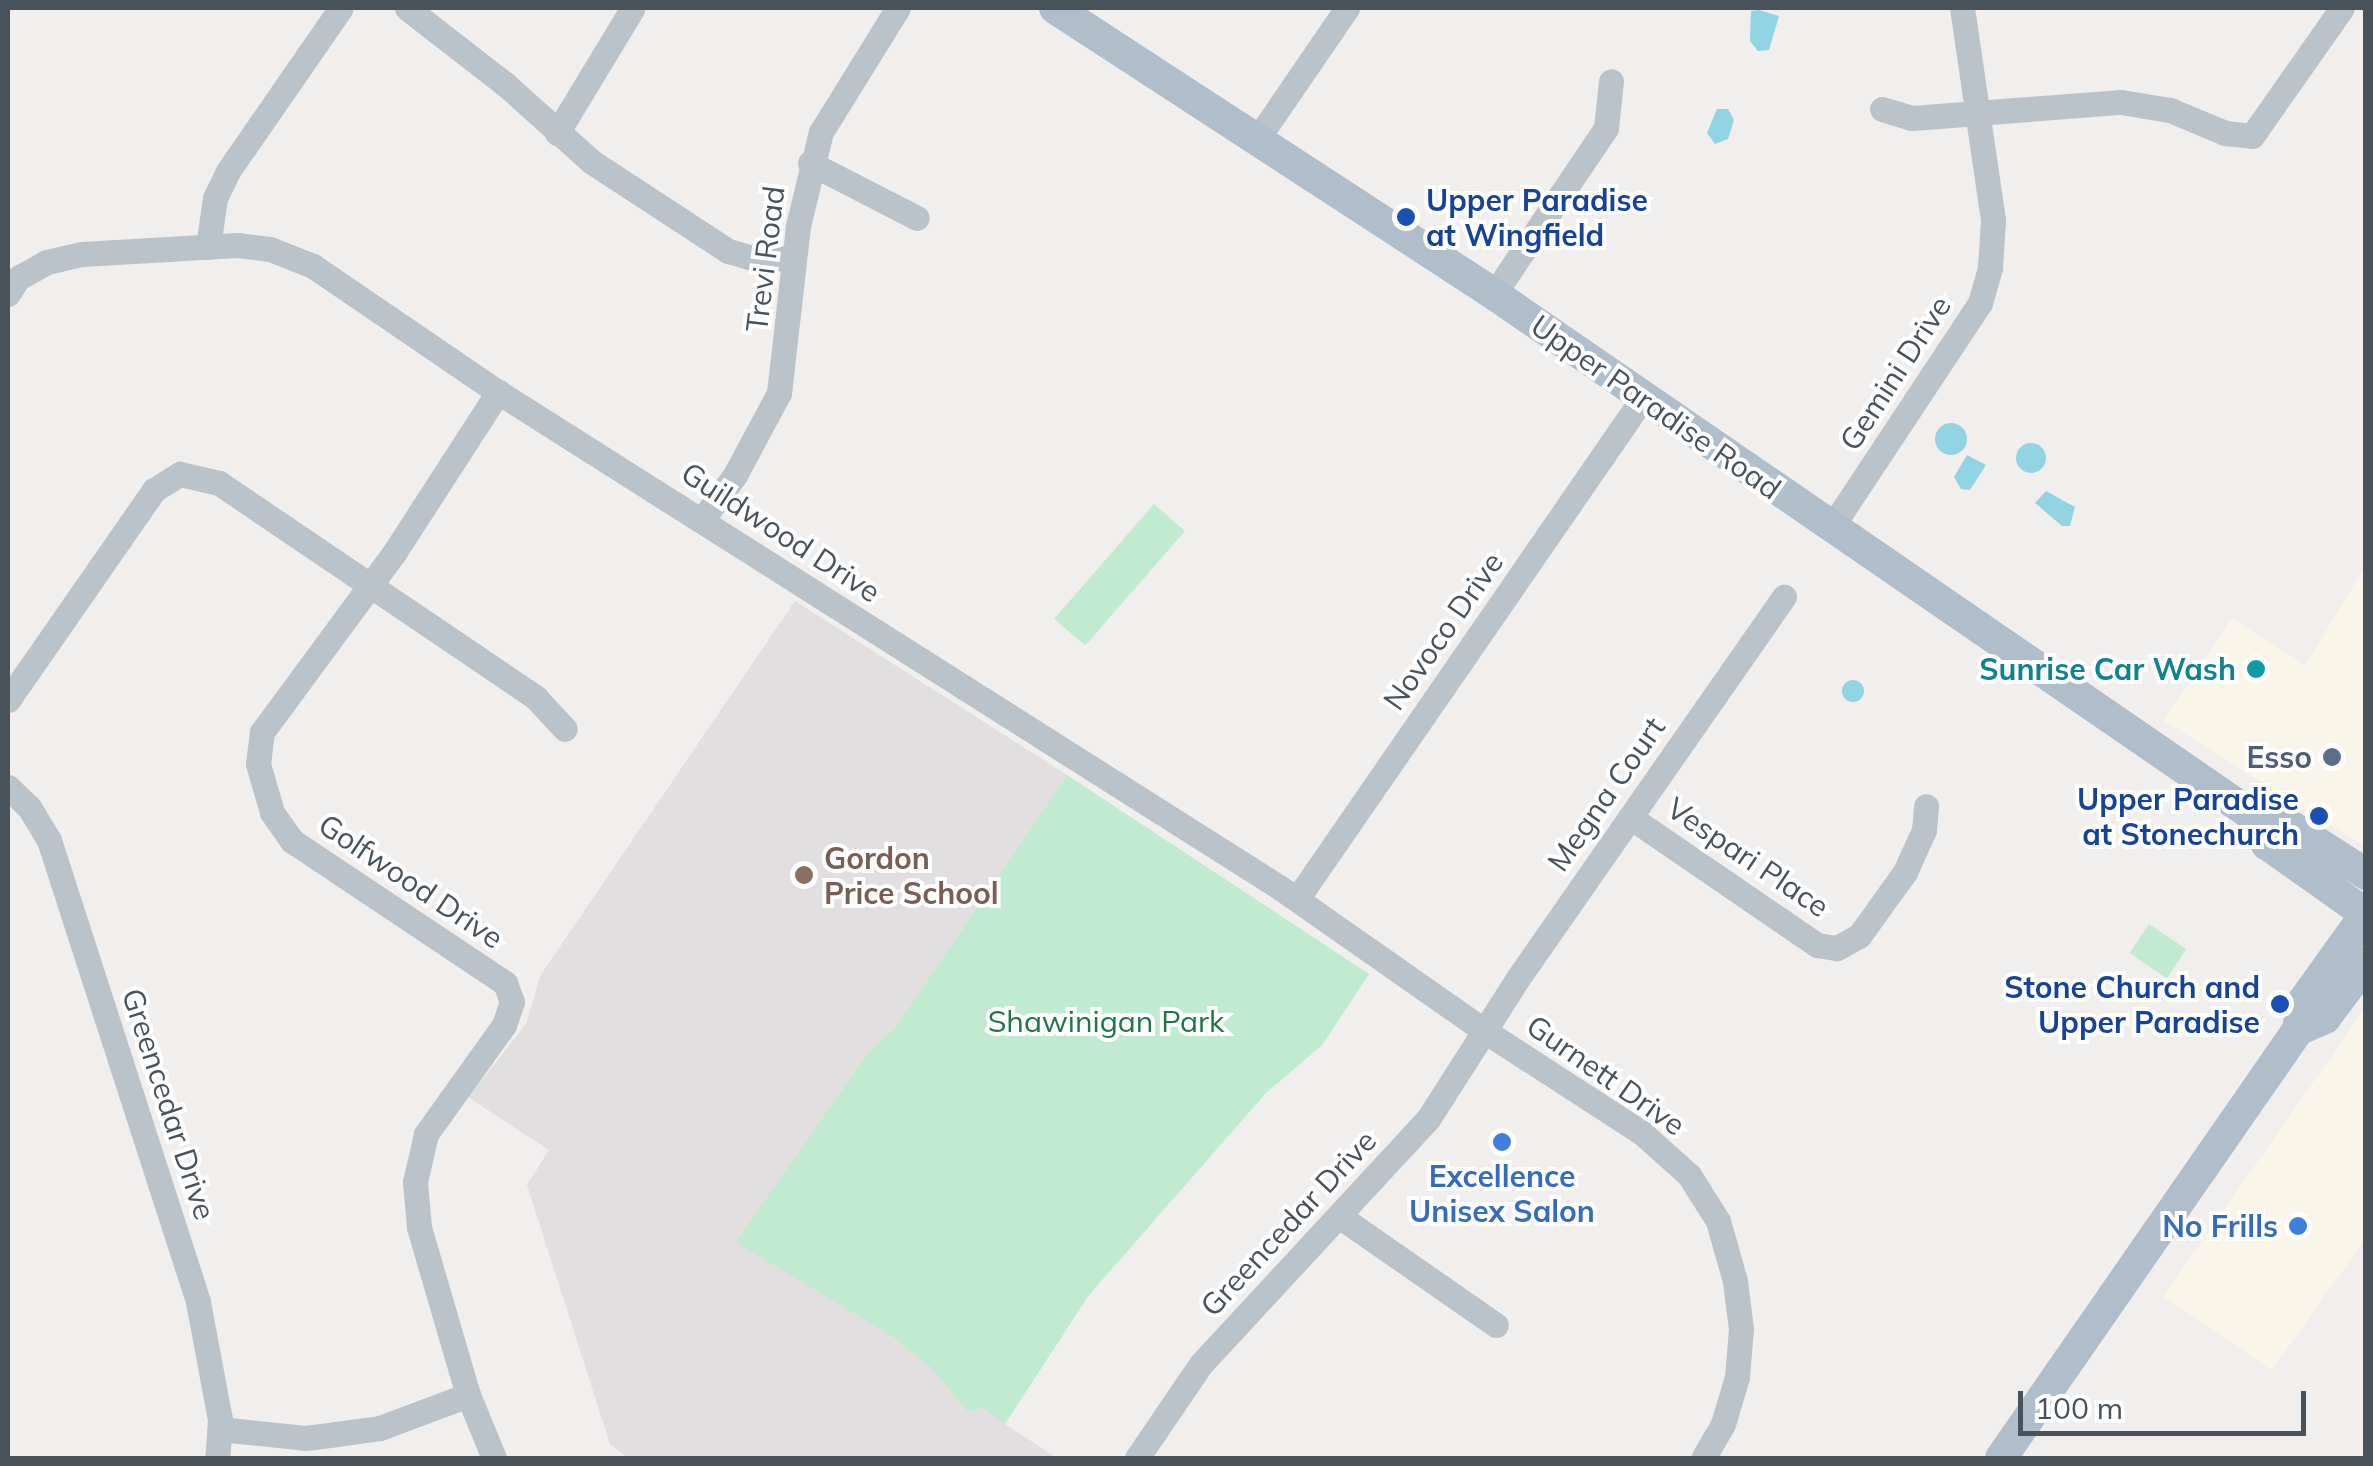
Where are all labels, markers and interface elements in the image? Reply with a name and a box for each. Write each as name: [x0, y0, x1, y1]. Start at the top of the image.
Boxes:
place label: Upper Paradise at Wingfield: [1426, 182, 1648, 252]
street label: Trevi Road: [738, 184, 792, 334]
marker: Upper Paradise at Wingfield: [1395, 206, 1417, 228]
street label: Gemini Drive: [1832, 289, 1958, 457]
street label: Upper Paradise Road: [1524, 307, 1788, 507]
street label: Guildwood Drive: [675, 454, 887, 610]
street label: Novoco Drive: [1375, 545, 1511, 717]
place label: Sunrise Car Wash: [1979, 651, 2236, 687]
marker: Sunrise Car Wash: [2245, 658, 2267, 680]
street label: Megna Court: [1540, 710, 1672, 878]
place label: Esso: [2246, 739, 2312, 775]
marker: Esso: [2321, 746, 2343, 768]
place label: Upper Paradise at Stonechurch: [2077, 781, 2299, 852]
street label: Vespari Place: [1660, 790, 1836, 924]
marker: Upper Paradise at Stonechurch: [2308, 805, 2330, 827]
street label: Golfwood Drive: [312, 806, 510, 956]
place label: Gordon Price School: [824, 840, 999, 910]
marker: Gordon Price School: [793, 864, 815, 886]
place label: Stone Church and Upper Paradise: [2004, 969, 2260, 1040]
street label: Greencedar Drive: [115, 984, 223, 1224]
marker: Stone Church and Upper Paradise: [2269, 993, 2291, 1015]
park label: Shawinigan Park: [988, 1003, 1224, 1039]
street label: Gurnett Drive: [1520, 1007, 1692, 1143]
street label: Greencedar Drive: [1193, 1123, 1383, 1323]
marker: Excellence Unisex Salon: [1491, 1131, 1513, 1153]
place label: Excellence Unisex Salon: [1409, 1158, 1595, 1228]
place label: No Frills: [2162, 1208, 2278, 1244]
marker: No Frills: [2287, 1215, 2309, 1237]
scale bar: [2023, 1371, 2310, 1433]
text: 100 m: [2035, 1389, 2123, 1427]

